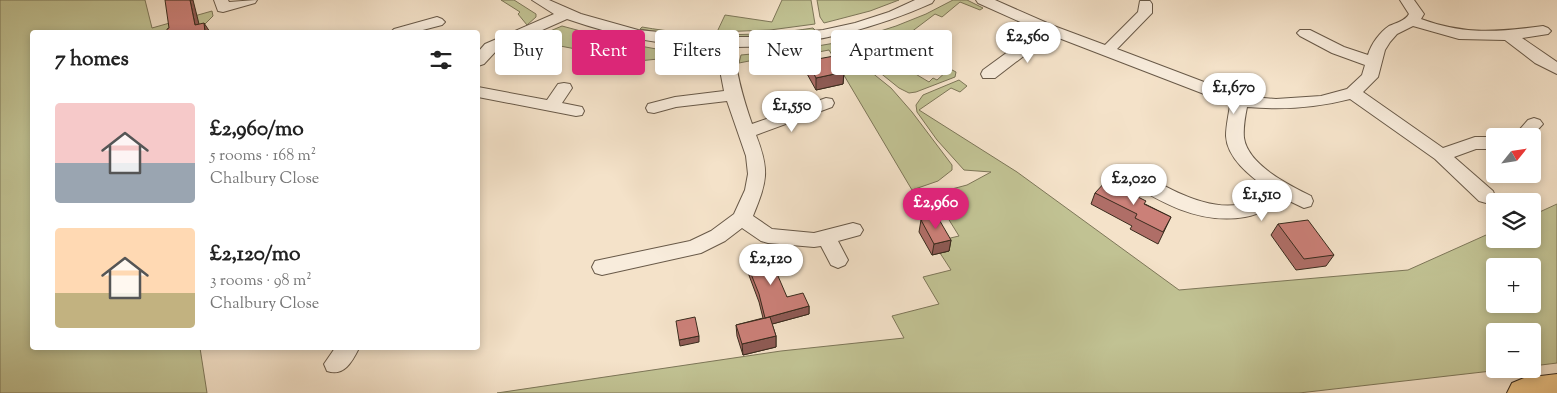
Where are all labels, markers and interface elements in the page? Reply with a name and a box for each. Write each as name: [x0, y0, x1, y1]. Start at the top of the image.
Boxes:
pin: £2,560: [987, 22, 1069, 64]
text: £2,560: [1007, 26, 1049, 49]
chip: Buy: [495, 30, 562, 75]
chip: Rent: [572, 30, 645, 75]
chip: Filters: [655, 30, 739, 75]
chip: New: [749, 30, 821, 75]
chip: Apartment: [831, 30, 952, 75]
text: 7 homes: [55, 45, 129, 75]
icon: filters: [427, 46, 455, 74]
pin: £1,670: [1193, 72, 1275, 115]
text: £1,670: [1213, 77, 1255, 100]
pin: £1,550: [751, 90, 833, 133]
text: £1,550: [773, 95, 811, 118]
text: £2,960/mo: [210, 115, 304, 145]
icon: home: [95, 123, 155, 183]
north arrow: [1486, 128, 1541, 182]
map controls: [1486, 128, 1541, 378]
text: 5 rooms · 168 m²: [210, 145, 316, 168]
pin: £2,020: [1093, 164, 1175, 206]
text: Chalbury Close: [210, 168, 319, 191]
text: £2,020: [1112, 168, 1156, 191]
pin: £1,510: [1221, 180, 1303, 222]
text: £1,510: [1243, 184, 1281, 207]
pin: £2,960: [895, 188, 977, 230]
text: £2,960: [914, 192, 958, 215]
button: layers: [1486, 193, 1541, 248]
text: £2,120/mo: [210, 240, 300, 270]
pin: £2,120: [730, 244, 812, 286]
icon: home: [95, 248, 155, 308]
text: £2,120: [750, 248, 792, 271]
button: +: [1486, 258, 1541, 313]
text: 3 rooms · 98 m²: [210, 270, 312, 293]
text: Chalbury Close: [210, 293, 319, 316]
button: −: [1486, 323, 1541, 378]

